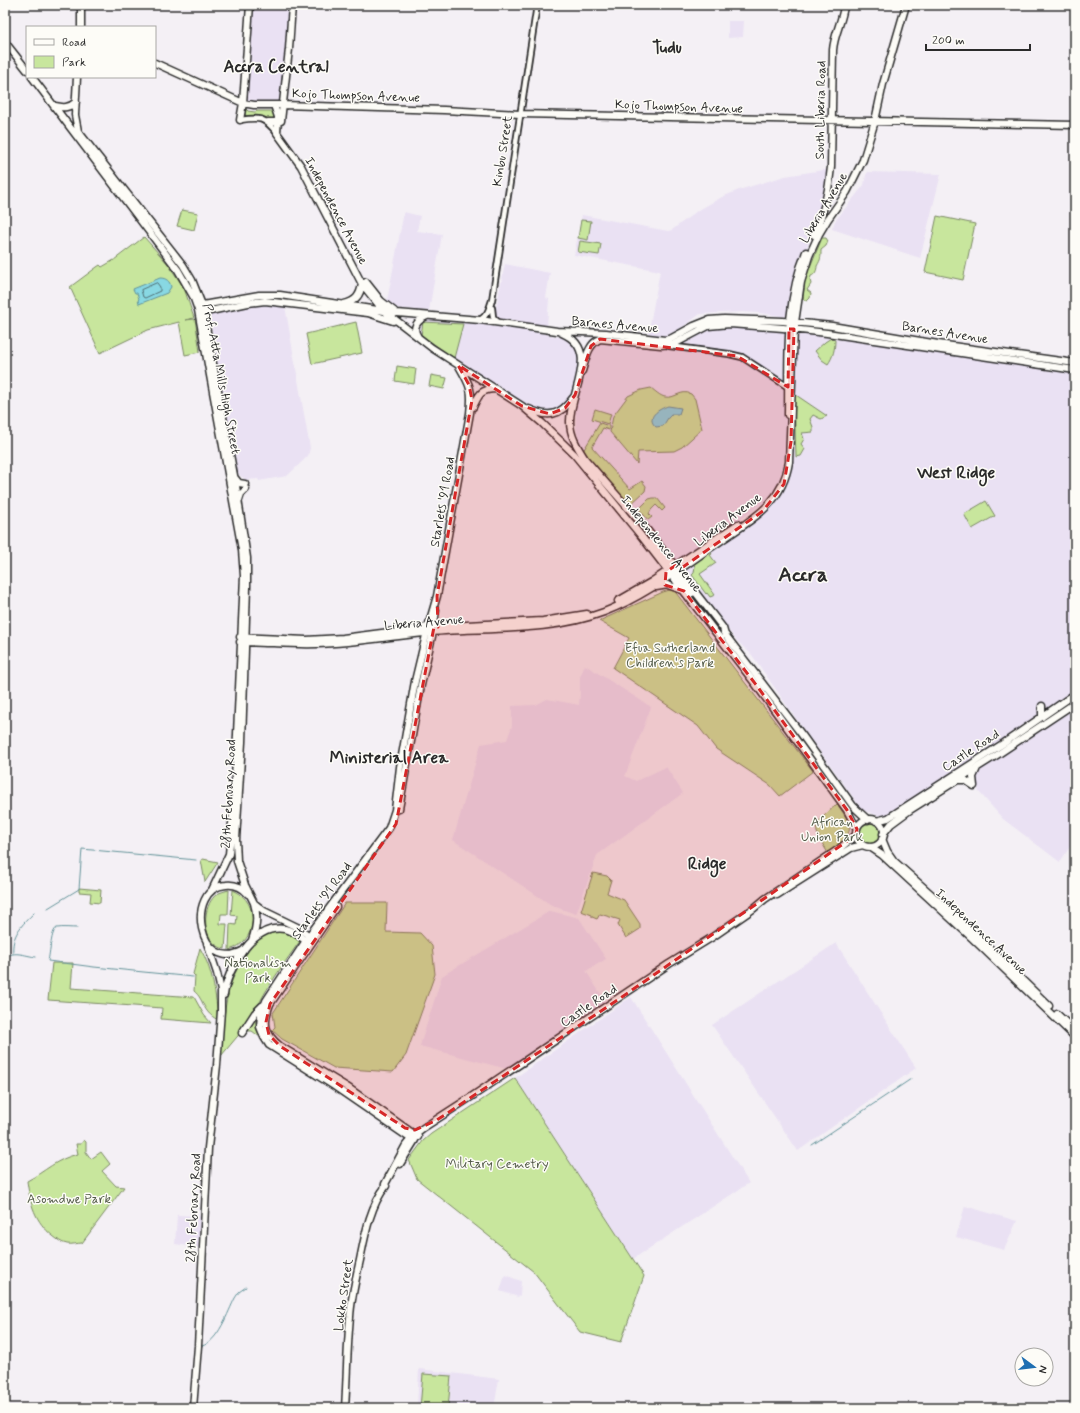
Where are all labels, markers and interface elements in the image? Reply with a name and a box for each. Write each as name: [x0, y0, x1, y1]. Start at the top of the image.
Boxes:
legend: [26, 26, 156, 78]
scale bar: [926, 26, 1030, 52]
text: 200 m: [932, 33, 965, 49]
text: Road: [62, 35, 86, 51]
district label: Tudu: [652, 37, 682, 59]
text: Park: [62, 55, 86, 71]
district label: Accra Central: [223, 56, 329, 78]
street label: South Liberia Road: [812, 60, 830, 160]
street label: Kojo Thompson Avenue: [292, 85, 421, 107]
street label: Kojo Thompson Avenue: [615, 96, 744, 118]
street label: Kinbu Street: [489, 114, 517, 188]
street label: Independence Avenue: [300, 154, 372, 268]
street label: Liberia Avenue: [796, 169, 852, 247]
street label: Prof. Atta Mills High Street: [197, 302, 244, 456]
street label: Barnes Avenue: [571, 313, 659, 337]
street label: Barnes Avenue: [901, 318, 989, 348]
street label: Starlets '91 Road: [427, 455, 459, 549]
district label: West Ridge: [916, 462, 995, 487]
street label: Liberia Avenue: [691, 489, 765, 551]
street label: Independence Avenue: [617, 492, 705, 596]
district label: Accra: [778, 561, 828, 589]
street label: Liberia Avenue: [383, 611, 465, 635]
park label: Efua Sutherland Children's Park: [625, 640, 715, 672]
street label: Castle Road: [939, 726, 1003, 776]
street label: 28th February Road: [218, 739, 240, 849]
district label: Ministerial Area: [330, 747, 449, 769]
park label: African Union Park: [801, 814, 864, 846]
district label: Ridge: [688, 853, 727, 878]
street label: Starlets '91 Road: [288, 859, 356, 943]
street label: Independence Avenue: [931, 885, 1031, 979]
park label: Nationalism Park: [224, 955, 292, 987]
street label: Castle Road: [557, 981, 621, 1031]
street label: 28th February Road: [183, 1153, 205, 1263]
park label: Military Cemetry: [445, 1156, 549, 1173]
park label: Asomdwe Park: [27, 1191, 111, 1208]
street label: Lokko Street: [330, 1257, 358, 1332]
north arrow: [1014, 1347, 1054, 1387]
text: N: [1035, 1364, 1050, 1375]

